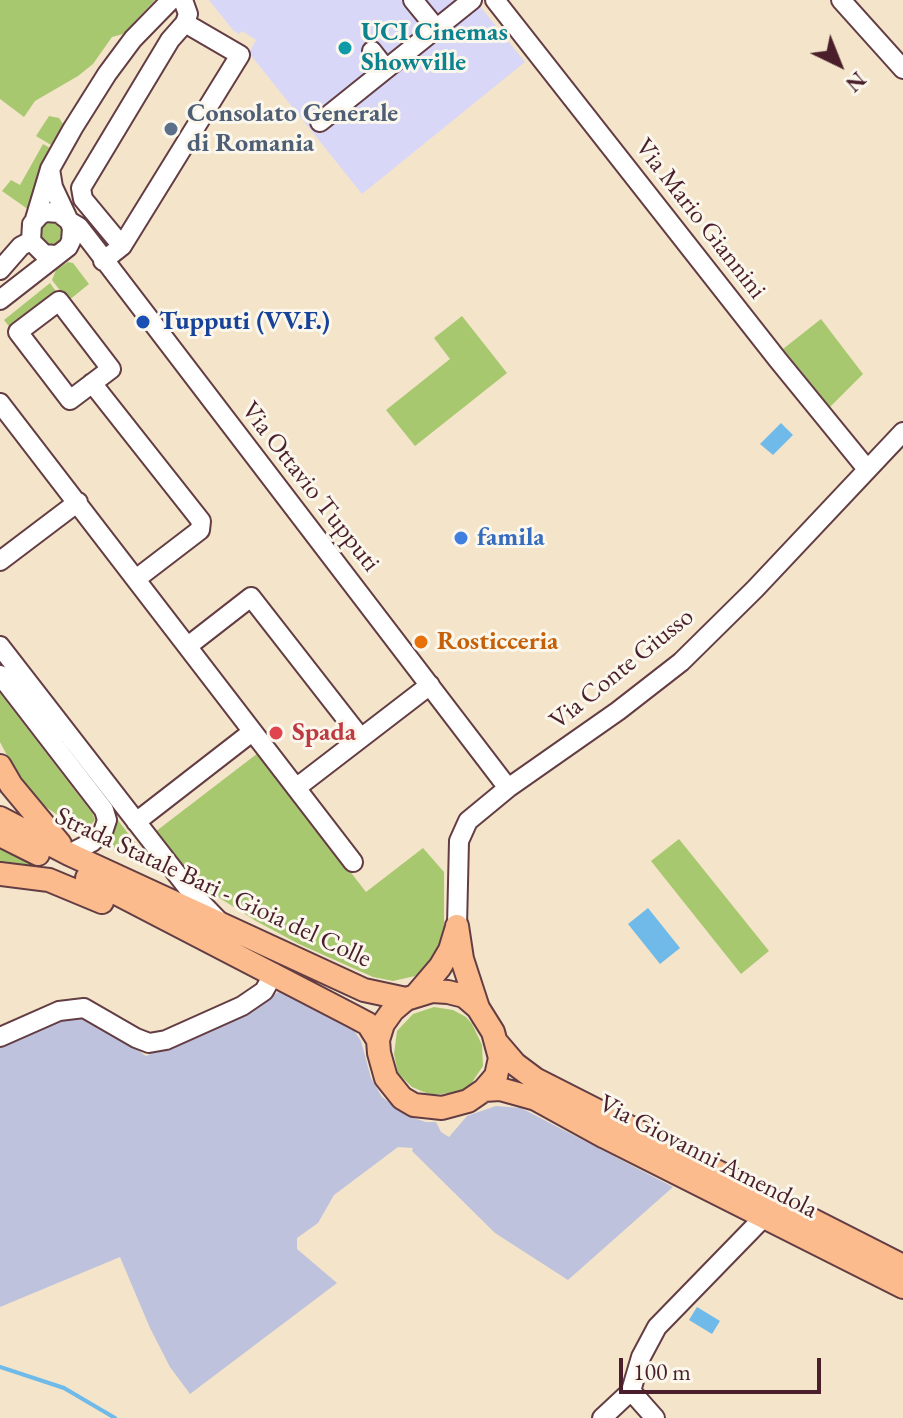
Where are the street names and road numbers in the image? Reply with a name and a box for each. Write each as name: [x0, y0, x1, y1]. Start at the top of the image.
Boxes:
street label: Via Mario Giannini: [628, 133, 772, 305]
street label: Via Ottavio Tupputi: [234, 396, 386, 578]
street label: Via Conte Giusso: [544, 601, 700, 737]
street label: Strada Statale Bari - Gioia del Colle: [50, 801, 376, 975]
street label: Via Giovanni Amendola: [593, 1088, 823, 1226]

